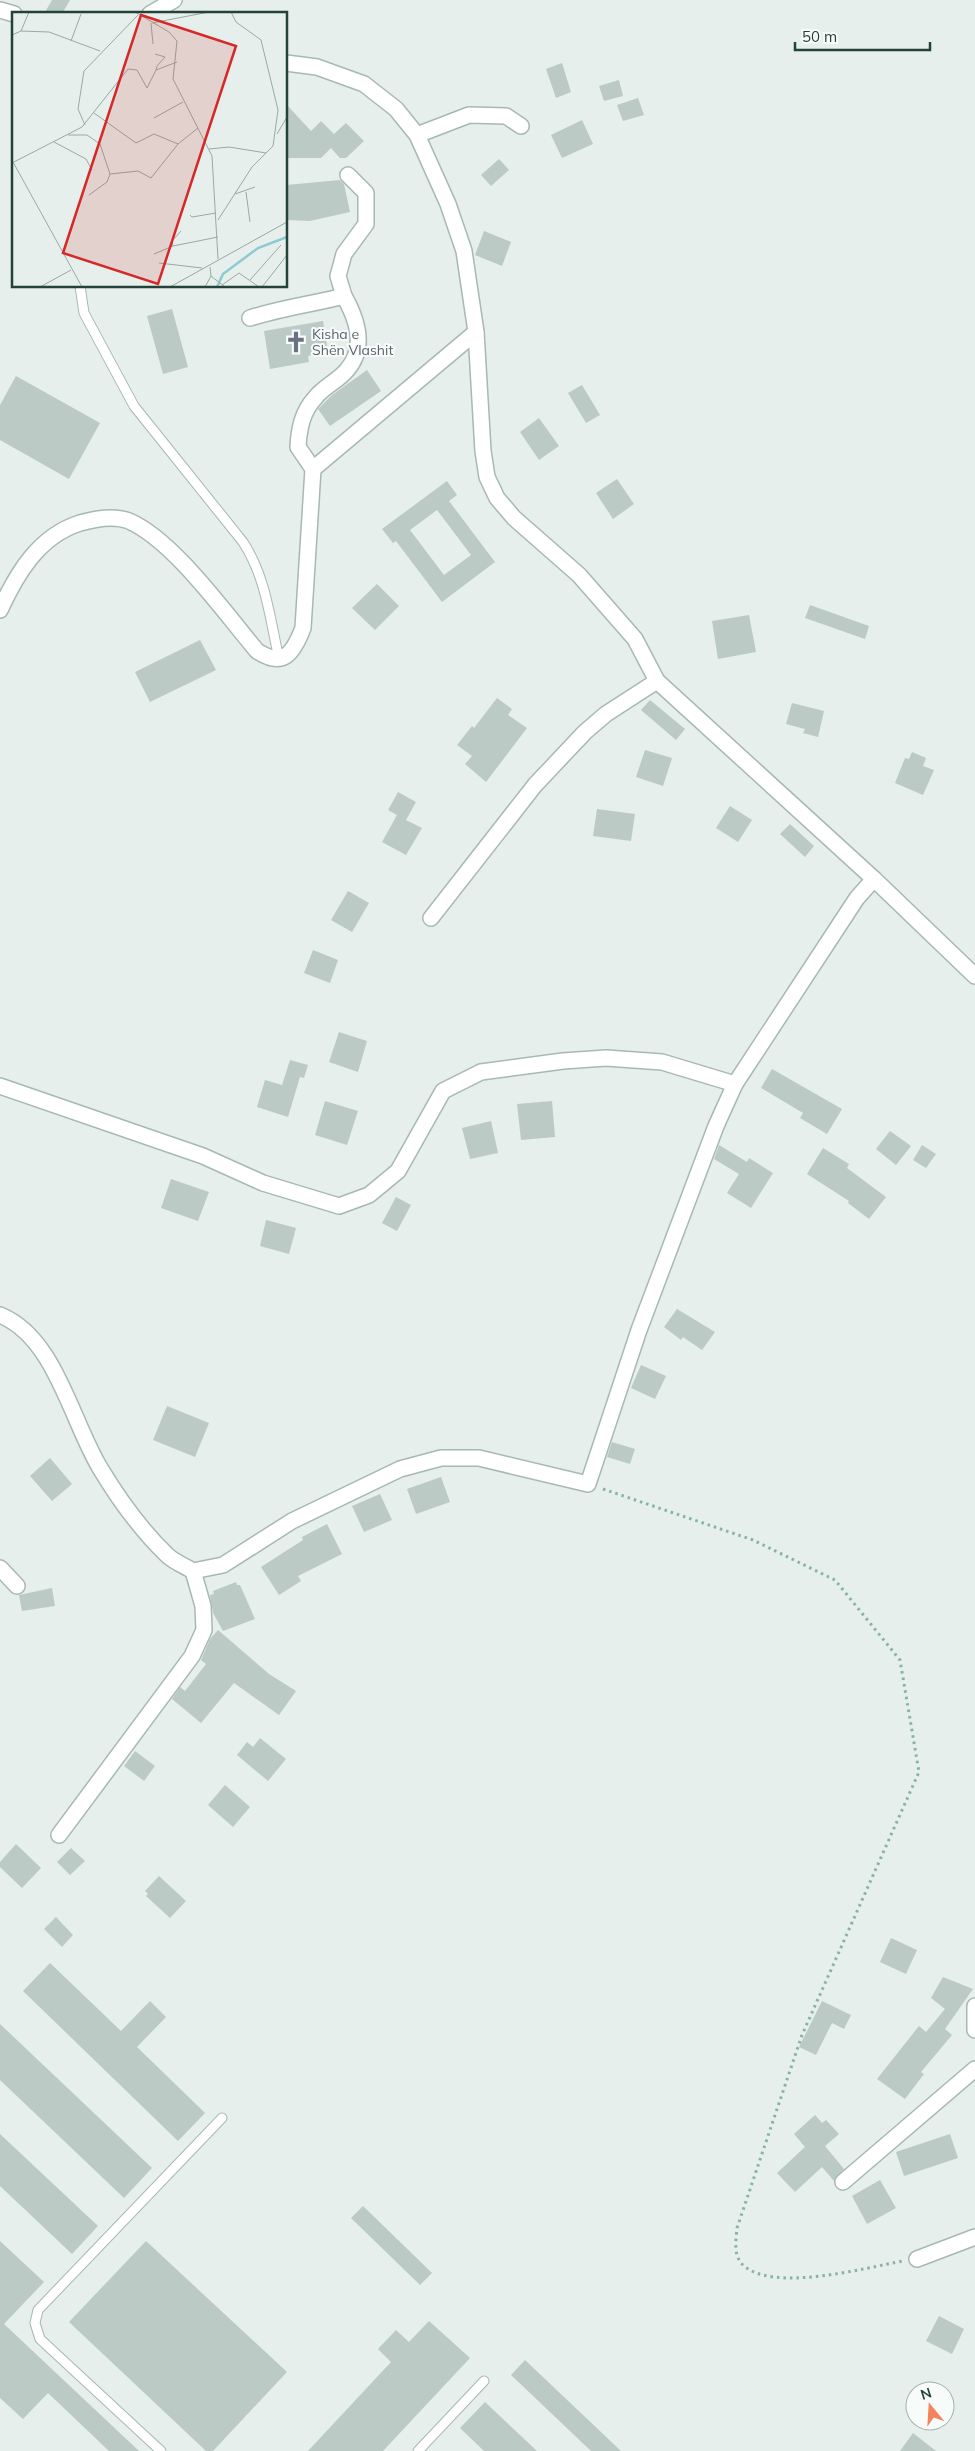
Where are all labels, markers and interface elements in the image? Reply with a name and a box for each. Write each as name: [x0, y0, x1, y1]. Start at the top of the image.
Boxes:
inset map: [12, 12, 288, 288]
scale bar: [795, 20, 930, 52]
text: 50 m: [802, 27, 837, 46]
place label: Kisha e Shën Vlashit: [312, 325, 393, 359]
church icon: Kisha e Shën Vlashit: [283, 329, 309, 355]
north arrow: [905, 2381, 955, 2431]
text: N: [918, 2383, 934, 2404]

